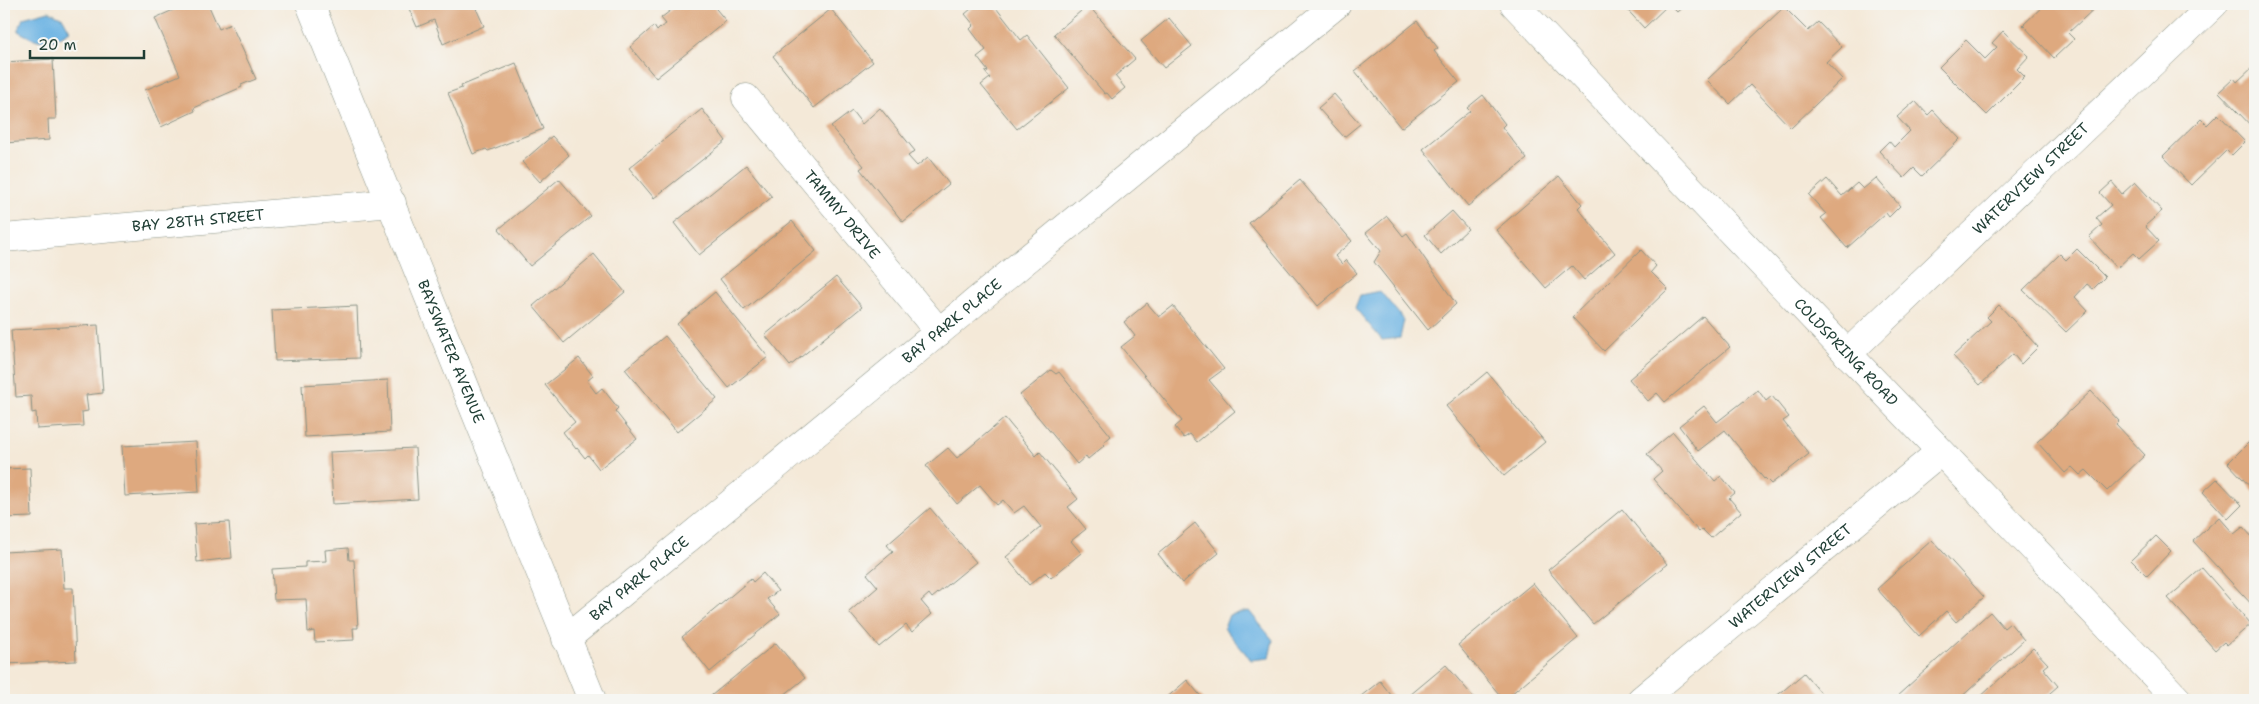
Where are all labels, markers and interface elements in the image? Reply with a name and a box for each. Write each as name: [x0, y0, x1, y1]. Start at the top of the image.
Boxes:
scale bar: [30, 28, 144, 60]
text: 20 m: [38, 35, 77, 55]
street label: WATERVIEW STREET: [1968, 118, 2093, 239]
street label: TAMMY DRIVE: [799, 166, 885, 263]
street label: BAY 28TH STREET: [131, 205, 265, 236]
street label: BAY PARK PLACE: [898, 274, 1006, 368]
street label: BAYSWATER AVENUE: [413, 277, 489, 426]
street label: COLDSPRING ROAD: [1790, 294, 1903, 411]
street label: WATERVIEW STREET: [1725, 519, 1856, 633]
street label: BAY PARK PLACE: [585, 532, 693, 626]

